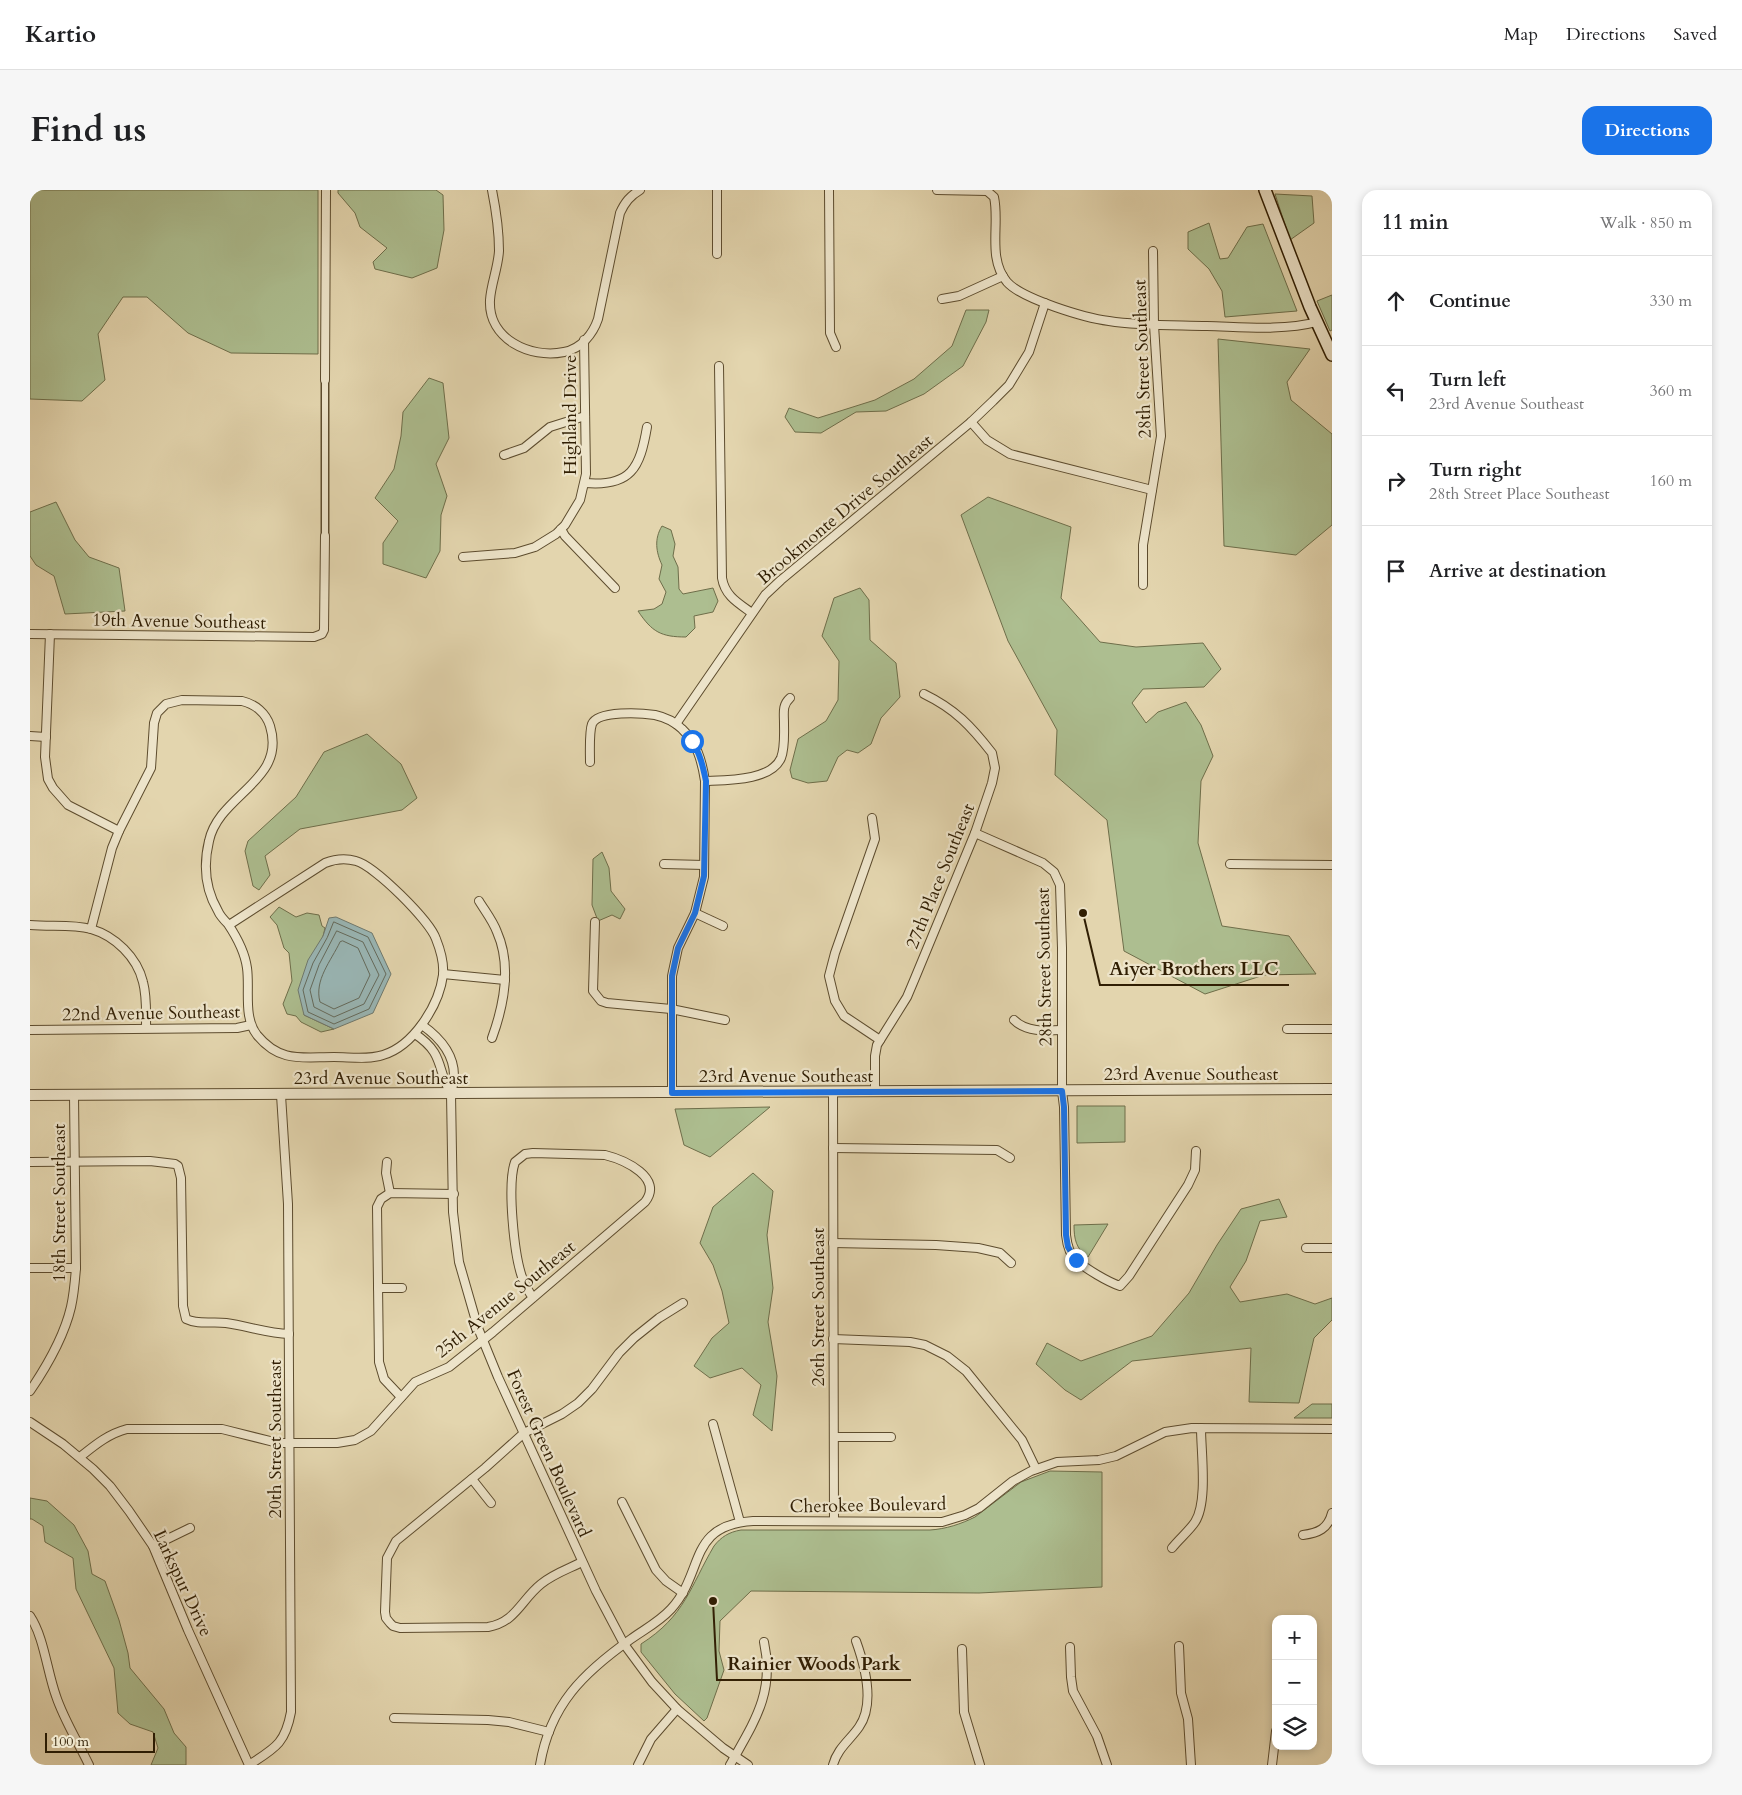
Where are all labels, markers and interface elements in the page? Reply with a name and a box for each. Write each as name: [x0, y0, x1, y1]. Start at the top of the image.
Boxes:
text: Kartio: [25, 18, 96, 51]
text: Map: [1504, 22, 1538, 47]
text: Directions: [1566, 22, 1645, 47]
text: Saved: [1673, 22, 1717, 47]
text: Find us: [30, 106, 146, 154]
button: Directions: [1582, 106, 1712, 155]
text: 11 min: [1382, 208, 1449, 237]
text: Walk · 850 m: [1600, 212, 1692, 234]
street label: 28th Street Southeast: [1127, 279, 1158, 439]
icon: ahead: [1382, 287, 1410, 315]
text: Continue: [1429, 288, 1511, 314]
text: 330 m: [1650, 290, 1692, 312]
street label: Highland Drive: [558, 355, 583, 475]
text: Turn left: [1429, 367, 1506, 393]
icon: left: [1382, 377, 1410, 405]
text: 360 m: [1650, 380, 1692, 402]
text: 23rd Avenue Southeast: [1429, 393, 1584, 415]
street label: Brookmonte Drive Southeast: [752, 428, 939, 590]
text: Turn right: [1429, 457, 1521, 483]
icon: right: [1382, 467, 1410, 495]
text: 160 m: [1650, 470, 1692, 492]
text: 28th Street Place Southeast: [1429, 483, 1609, 505]
icon: arrive: [1382, 557, 1410, 585]
text: Arrive at destination: [1429, 558, 1606, 584]
street label: 19th Avenue Southeast: [92, 607, 266, 636]
route start: [681, 730, 704, 753]
street label: 27th Place Southeast: [900, 799, 981, 953]
street label: 28th Street Southeast: [1031, 887, 1058, 1047]
callout: Aiyer Brothers LLC: [1100, 951, 1289, 985]
text: Aiyer Brothers LLC: [1109, 956, 1279, 982]
street label: 22nd Avenue Southeast: [62, 999, 241, 1028]
street label: 23rd Avenue Southeast: [1104, 1062, 1279, 1087]
street label: 23rd Avenue Southeast: [699, 1064, 874, 1089]
street label: 23rd Avenue Southeast: [294, 1066, 469, 1091]
street label: 18th Street Southeast: [47, 1123, 72, 1282]
street label: 26th Street Southeast: [806, 1227, 831, 1386]
street label: 25th Avenue Southeast: [430, 1235, 581, 1364]
route end: [1065, 1249, 1088, 1272]
street label: 20th Street Southeast: [263, 1359, 288, 1518]
street label: Forest Green Boulevard: [500, 1365, 597, 1541]
street label: Cherokee Boulevard: [790, 1492, 947, 1519]
street label: Larkspur Drive: [147, 1526, 218, 1641]
map controls: [1272, 1615, 1317, 1750]
button: +: [1272, 1615, 1317, 1660]
callout: Rainier Woods Park: [717, 1646, 911, 1680]
text: Rainier Woods Park: [727, 1651, 901, 1677]
button: −: [1272, 1660, 1317, 1705]
button: layers: [1272, 1705, 1317, 1750]
scale bar: [45, 1730, 155, 1753]
text: 100 m: [52, 1732, 89, 1751]

